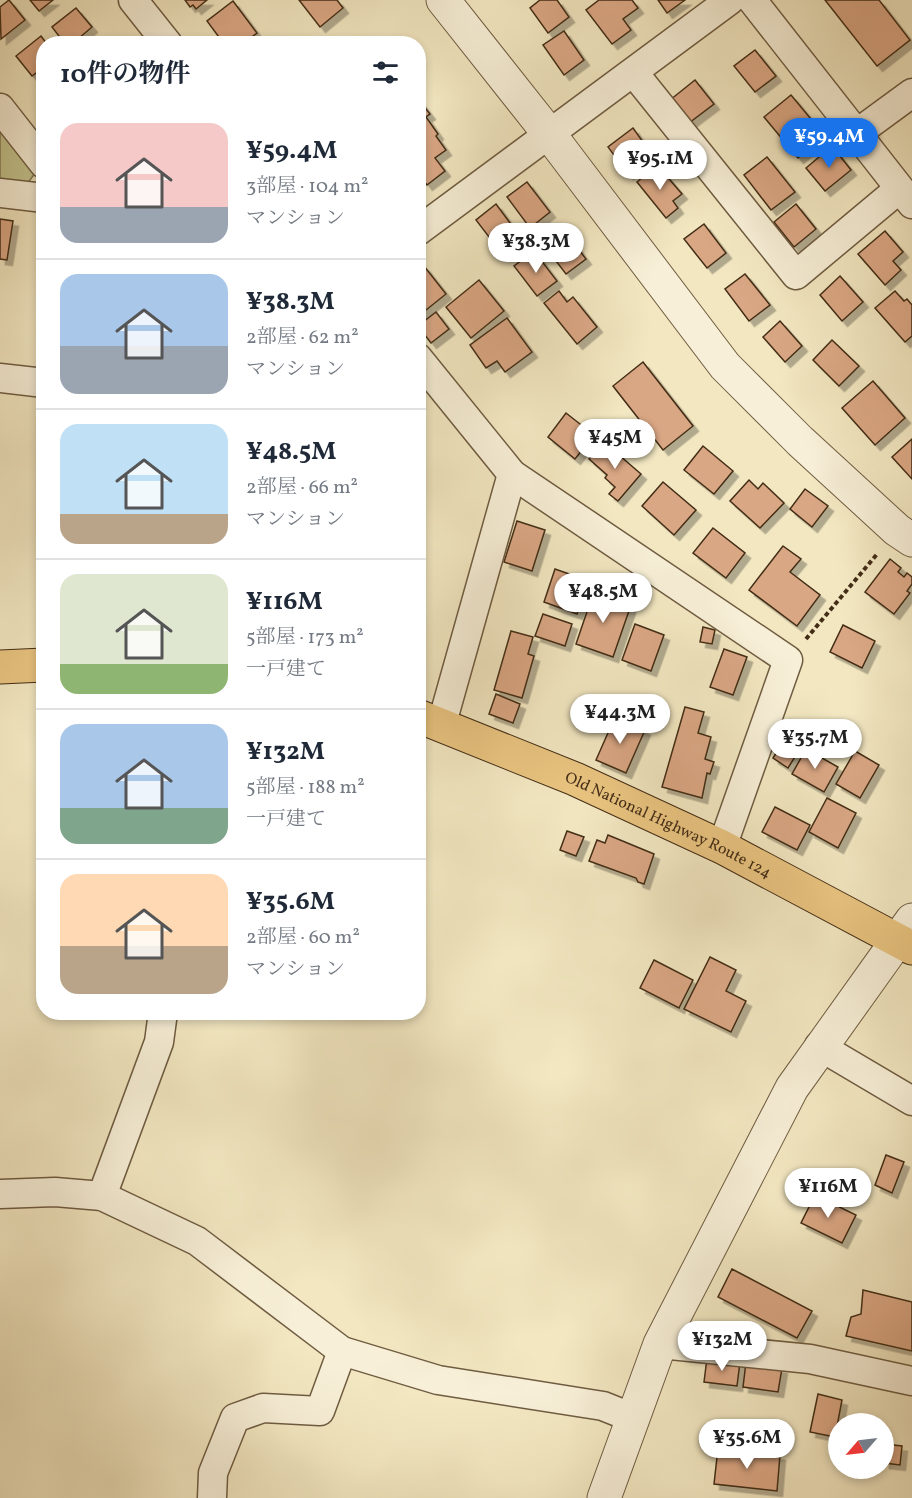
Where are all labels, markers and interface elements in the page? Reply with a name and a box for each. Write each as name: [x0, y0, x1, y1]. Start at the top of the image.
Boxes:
icon: filters: [369, 56, 402, 89]
text: 10件の物件: [60, 57, 190, 93]
pin: ¥59.4M: [780, 118, 878, 169]
text: ¥59.4M: [794, 123, 864, 151]
text: ¥59.4M: [246, 133, 337, 169]
pin: ¥95.1M: [611, 140, 709, 191]
text: ¥95.1M: [627, 145, 693, 173]
icon: home: [108, 147, 180, 219]
text: 3部屋 · 104 m²: [246, 173, 369, 201]
text: マンション: [246, 205, 345, 233]
pin: ¥38.3M: [487, 223, 585, 274]
text: ¥38.3M: [502, 228, 570, 256]
text: ¥38.3M: [246, 284, 335, 320]
icon: home: [108, 298, 180, 370]
text: 2部屋 · 62 m²: [246, 324, 359, 352]
text: マンション: [246, 356, 345, 384]
pin: ¥45M: [579, 419, 651, 470]
text: ¥45M: [588, 424, 642, 452]
text: ¥48.5M: [246, 434, 336, 470]
icon: home: [108, 448, 180, 520]
text: 2部屋 · 66 m²: [246, 474, 358, 502]
text: マンション: [246, 506, 345, 534]
pin: ¥48.5M: [554, 573, 652, 624]
text: ¥48.5M: [568, 578, 638, 606]
text: ¥116M: [246, 584, 323, 620]
icon: home: [108, 598, 180, 670]
text: 5部屋 · 173 m²: [246, 624, 364, 652]
text: 一戸建て: [246, 656, 326, 684]
pin: ¥44.3M: [571, 694, 669, 745]
text: ¥44.3M: [584, 699, 656, 727]
pin: ¥35.7M: [766, 719, 864, 770]
text: ¥35.7M: [782, 724, 848, 752]
text: ¥132M: [246, 734, 325, 770]
icon: home: [108, 748, 180, 820]
street label: Old National Highway Route 124: [561, 767, 775, 884]
text: 5部屋 · 188 m²: [246, 774, 365, 802]
text: 一戸建て: [246, 806, 326, 834]
text: ¥35.6M: [246, 884, 335, 920]
icon: home: [108, 898, 180, 970]
text: 2部屋 · 60 m²: [246, 924, 360, 952]
text: マンション: [246, 956, 345, 984]
pin: ¥116M: [786, 1168, 870, 1219]
text: ¥116M: [798, 1173, 858, 1201]
pin: ¥132M: [680, 1321, 764, 1372]
text: ¥132M: [692, 1326, 752, 1354]
north arrow: [828, 1413, 894, 1479]
map controls: [828, 1413, 894, 1479]
pin: ¥35.6M: [698, 1419, 796, 1470]
text: ¥35.6M: [713, 1424, 781, 1452]

